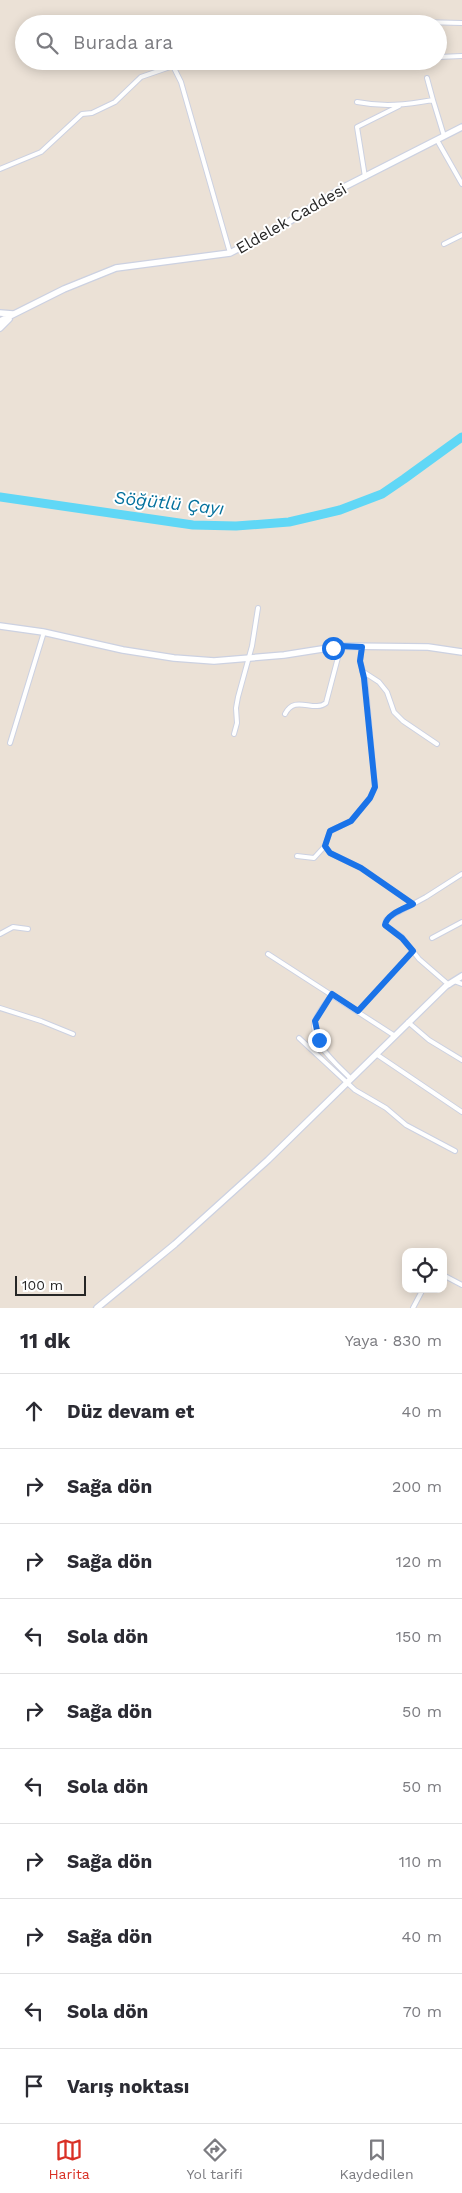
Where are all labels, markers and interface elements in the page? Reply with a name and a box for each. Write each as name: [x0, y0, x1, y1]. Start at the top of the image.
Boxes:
search box: [15, 15, 447, 70]
icon: search: [33, 29, 61, 57]
text: Burada ara: [73, 31, 173, 54]
street label: Eldelek Caddesi: [233, 179, 350, 258]
water label: Söğütlü Çayı: [113, 486, 225, 519]
route start: [322, 637, 345, 660]
route end: [308, 1029, 331, 1052]
map controls: [402, 1248, 447, 1293]
button: locate: [402, 1248, 447, 1293]
scale bar: [15, 1273, 86, 1296]
text: 100 m: [22, 1277, 63, 1293]
text: 11 dk: [20, 1328, 70, 1353]
text: Yaya · 830 m: [345, 1331, 442, 1350]
icon: ahead: [20, 1397, 48, 1425]
text: Düz devam et: [67, 1400, 194, 1423]
text: 40 m: [402, 1402, 442, 1421]
icon: right: [20, 1472, 48, 1500]
text: Sağa dön: [67, 1475, 152, 1498]
text: 200 m: [392, 1477, 442, 1496]
icon: right: [20, 1547, 48, 1575]
text: Sağa dön: [67, 1550, 152, 1573]
text: 120 m: [396, 1552, 442, 1571]
icon: left: [20, 1622, 48, 1650]
text: Sola dön: [67, 1625, 148, 1648]
text: 150 m: [396, 1627, 442, 1646]
icon: right: [20, 1697, 48, 1725]
text: Sağa dön: [67, 1700, 152, 1723]
text: 50 m: [402, 1702, 442, 1721]
icon: left: [20, 1772, 48, 1800]
text: Sola dön: [67, 1775, 148, 1798]
text: 50 m: [402, 1777, 442, 1796]
icon: right: [20, 1847, 48, 1875]
text: Sağa dön: [67, 1850, 152, 1873]
text: 110 m: [399, 1852, 442, 1871]
icon: right: [20, 1922, 48, 1950]
text: Sağa dön: [67, 1925, 152, 1948]
text: 40 m: [402, 1927, 442, 1946]
icon: left: [20, 1997, 48, 2025]
text: Sola dön: [67, 2000, 148, 2023]
text: 70 m: [403, 2002, 442, 2021]
icon: arrive: [20, 2072, 48, 2100]
text: Varış noktası: [67, 2075, 189, 2098]
tab: Harita: [48, 2136, 90, 2182]
tab: Yol tarifi: [187, 2136, 243, 2182]
tab: Kaydedilen: [339, 2136, 414, 2182]

